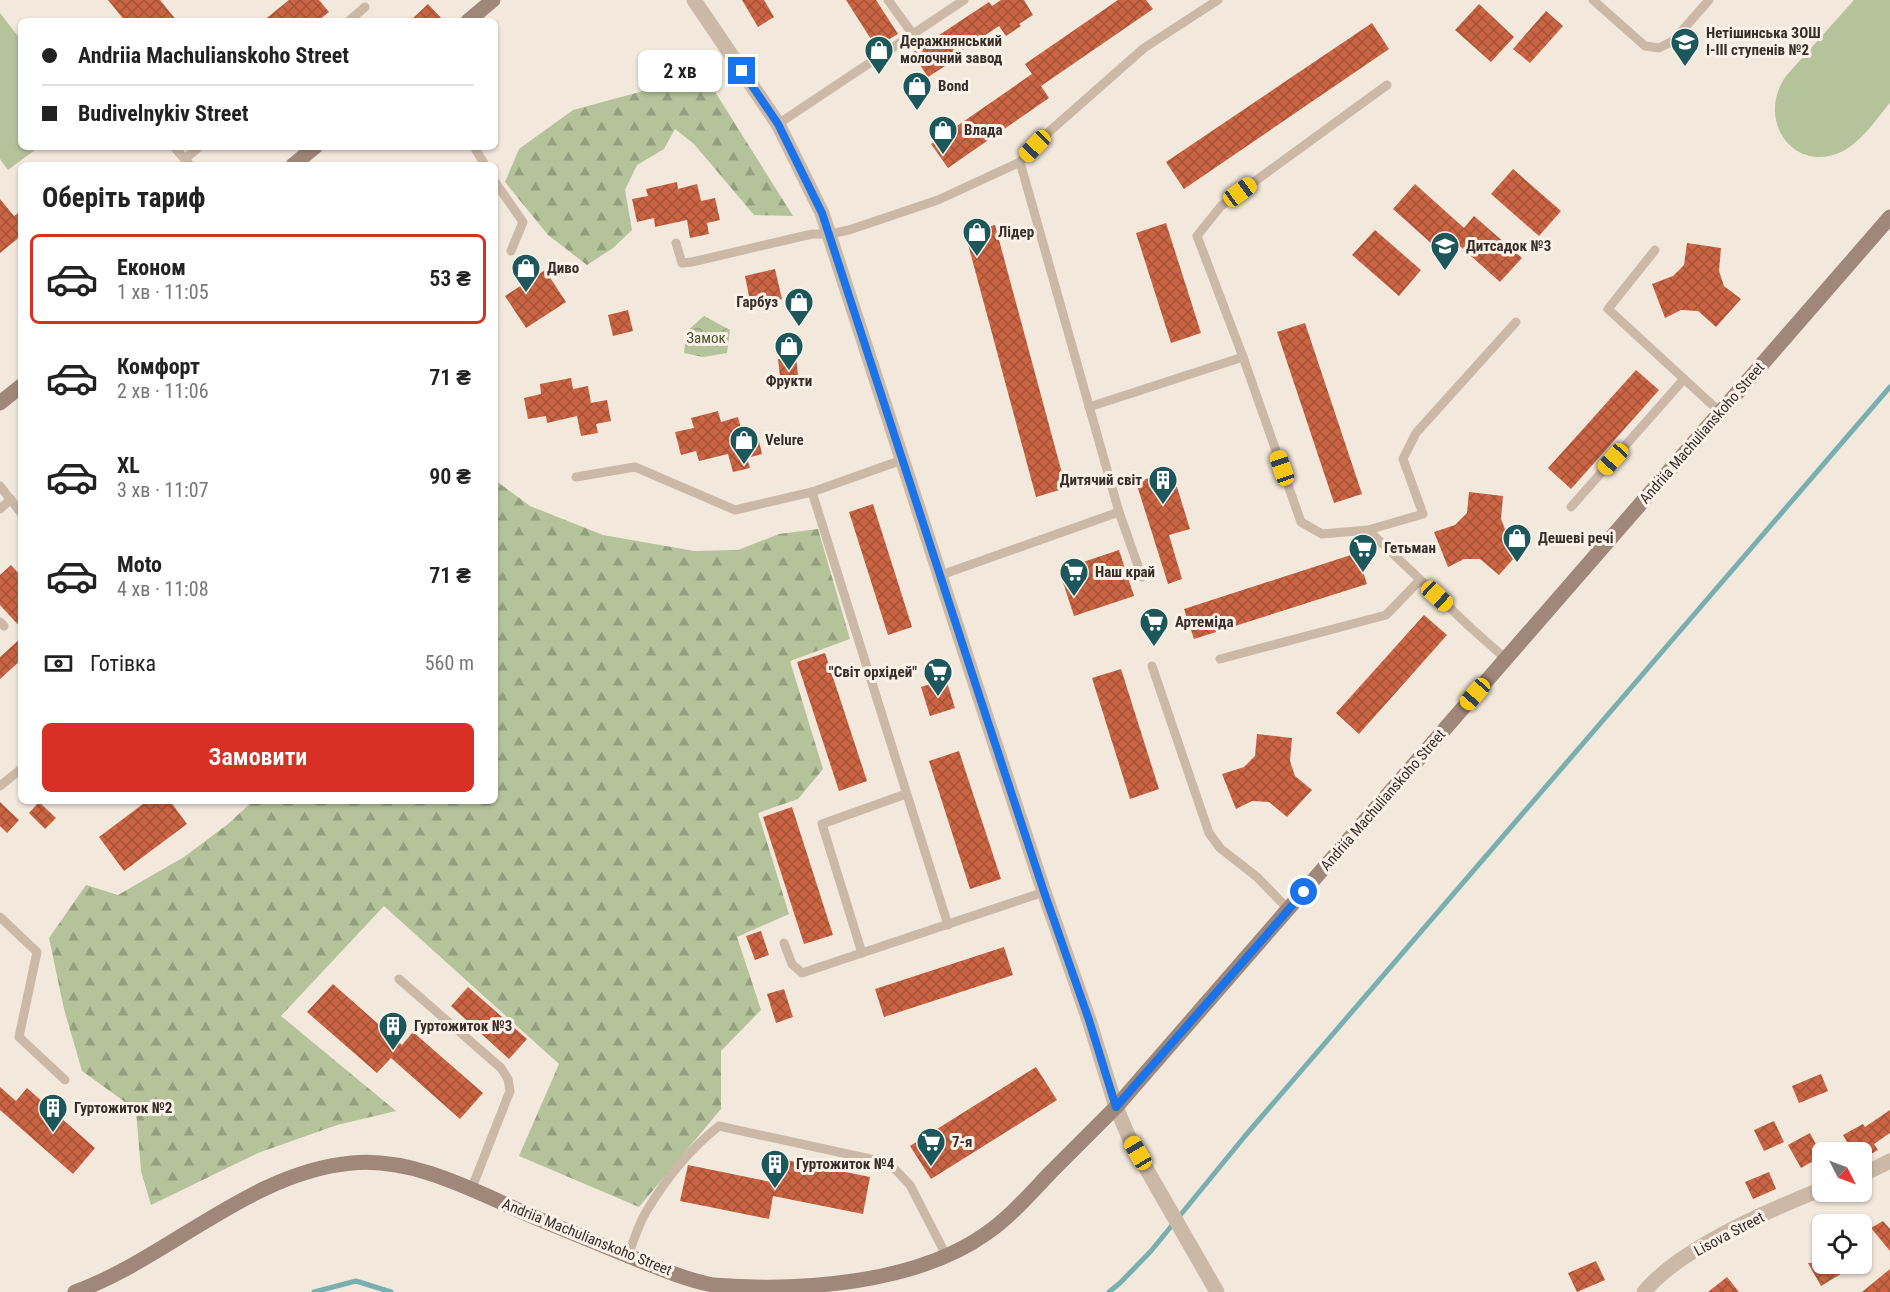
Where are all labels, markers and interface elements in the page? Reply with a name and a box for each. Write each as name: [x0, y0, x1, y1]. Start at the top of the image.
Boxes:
place label: Нетішинська ЗОШ І-ІІІ ступенів №2: [1706, 24, 1821, 59]
school or university icon: Нетішинська ЗОШ І-ІІІ ступенів №2: [1669, 26, 1701, 68]
place label: Деражнянський молочний завод: [900, 32, 1003, 67]
shop icon: Деражнянський молочний завод: [863, 34, 895, 76]
text: Andriia Machulianskoho Street: [78, 43, 349, 68]
callout: 2 хв: [637, 50, 721, 92]
route end: [728, 57, 755, 84]
text: 2 хв: [663, 59, 697, 83]
shop icon: Bond: [901, 70, 933, 112]
place label: Bond: [938, 77, 969, 95]
text: Budivelnykiv Street: [78, 101, 249, 126]
shop icon: Влада: [927, 114, 959, 156]
place label: Влада: [964, 121, 1003, 139]
car: [1016, 127, 1054, 165]
car: [1220, 174, 1260, 210]
text: Оберіть тариф: [42, 182, 205, 214]
shop icon: Лідер: [961, 216, 993, 258]
place label: Лідер: [998, 223, 1034, 241]
school or university icon: Дитсадок №3: [1429, 230, 1461, 272]
place label: Дитсадок №3: [1466, 237, 1551, 255]
icon: car: [45, 252, 99, 306]
shop icon: Диво: [510, 252, 542, 294]
text: Економ: [117, 255, 186, 280]
place label: Диво: [547, 259, 579, 277]
text: 53 ₴: [429, 266, 471, 291]
text: 1 хв · 11:05: [117, 280, 209, 304]
shop icon: Гарбуз: [783, 286, 815, 328]
place label: Гарбуз: [736, 293, 778, 311]
park label: Замок: [686, 329, 726, 347]
shop icon: Фрукти: [773, 330, 805, 372]
icon: car: [45, 351, 99, 405]
text: Комфорт: [117, 354, 200, 379]
street label: Andriia Machulianskoho Street: [1636, 359, 1768, 507]
text: 71 ₴: [429, 365, 471, 390]
place label: Фрукти: [766, 372, 812, 390]
text: 2 хв · 11:06: [117, 379, 209, 403]
shop icon: Velure: [728, 424, 760, 466]
place label: Velure: [765, 431, 804, 449]
car: [1594, 440, 1632, 478]
car: [1268, 448, 1296, 488]
icon: car: [45, 450, 99, 504]
text: XL: [117, 453, 140, 478]
text: 90 ₴: [429, 464, 471, 489]
building icon: Дитячий світ: [1147, 464, 1179, 506]
place label: Дитячий світ: [1060, 471, 1142, 489]
text: 3 хв · 11:07: [117, 478, 209, 502]
shop icon: Дешеві речі: [1501, 522, 1533, 564]
place label: Дешеві речі: [1538, 529, 1613, 547]
supermarket icon: Гетьман: [1347, 532, 1379, 574]
place label: Гетьман: [1384, 539, 1436, 557]
icon: car: [45, 549, 99, 603]
text: Moto: [117, 552, 162, 577]
supermarket icon: Наш край: [1058, 556, 1090, 598]
text: 71 ₴: [429, 563, 471, 588]
place label: Наш край: [1095, 563, 1155, 581]
text: 4 хв · 11:08: [117, 577, 209, 601]
car: [1418, 577, 1456, 615]
supermarket icon: Артеміда: [1138, 606, 1170, 648]
place label: Артеміда: [1175, 613, 1234, 631]
icon: cash: [42, 647, 75, 680]
text: Готівка: [90, 651, 156, 676]
text: 560 m: [425, 651, 474, 675]
supermarket icon: "Світ орхідей": [922, 656, 954, 698]
place label: "Світ орхідей": [829, 663, 917, 681]
car: [1456, 675, 1494, 713]
button: Замовити: [42, 723, 474, 792]
street label: Andriia Machulianskoho Street: [1317, 726, 1449, 874]
route start: [1290, 878, 1317, 905]
building icon: Гуртожиток №3: [377, 1010, 409, 1052]
place label: Гуртожиток №3: [414, 1017, 512, 1035]
building icon: Гуртожиток №2: [37, 1092, 69, 1134]
place label: Гуртожиток №2: [74, 1099, 172, 1117]
supermarket icon: 7-я: [915, 1126, 947, 1168]
place label: 7-я: [952, 1133, 972, 1151]
car: [1121, 1133, 1155, 1173]
north arrow: [1812, 1142, 1872, 1202]
map controls: [1812, 1142, 1872, 1274]
building icon: Гуртожиток №4: [759, 1148, 791, 1190]
place label: Гуртожиток №4: [796, 1155, 895, 1173]
street label: Andriia Machulianskoho Street: [500, 1195, 674, 1279]
street label: Lisova Street: [1691, 1208, 1767, 1260]
button: locate: [1812, 1214, 1872, 1274]

